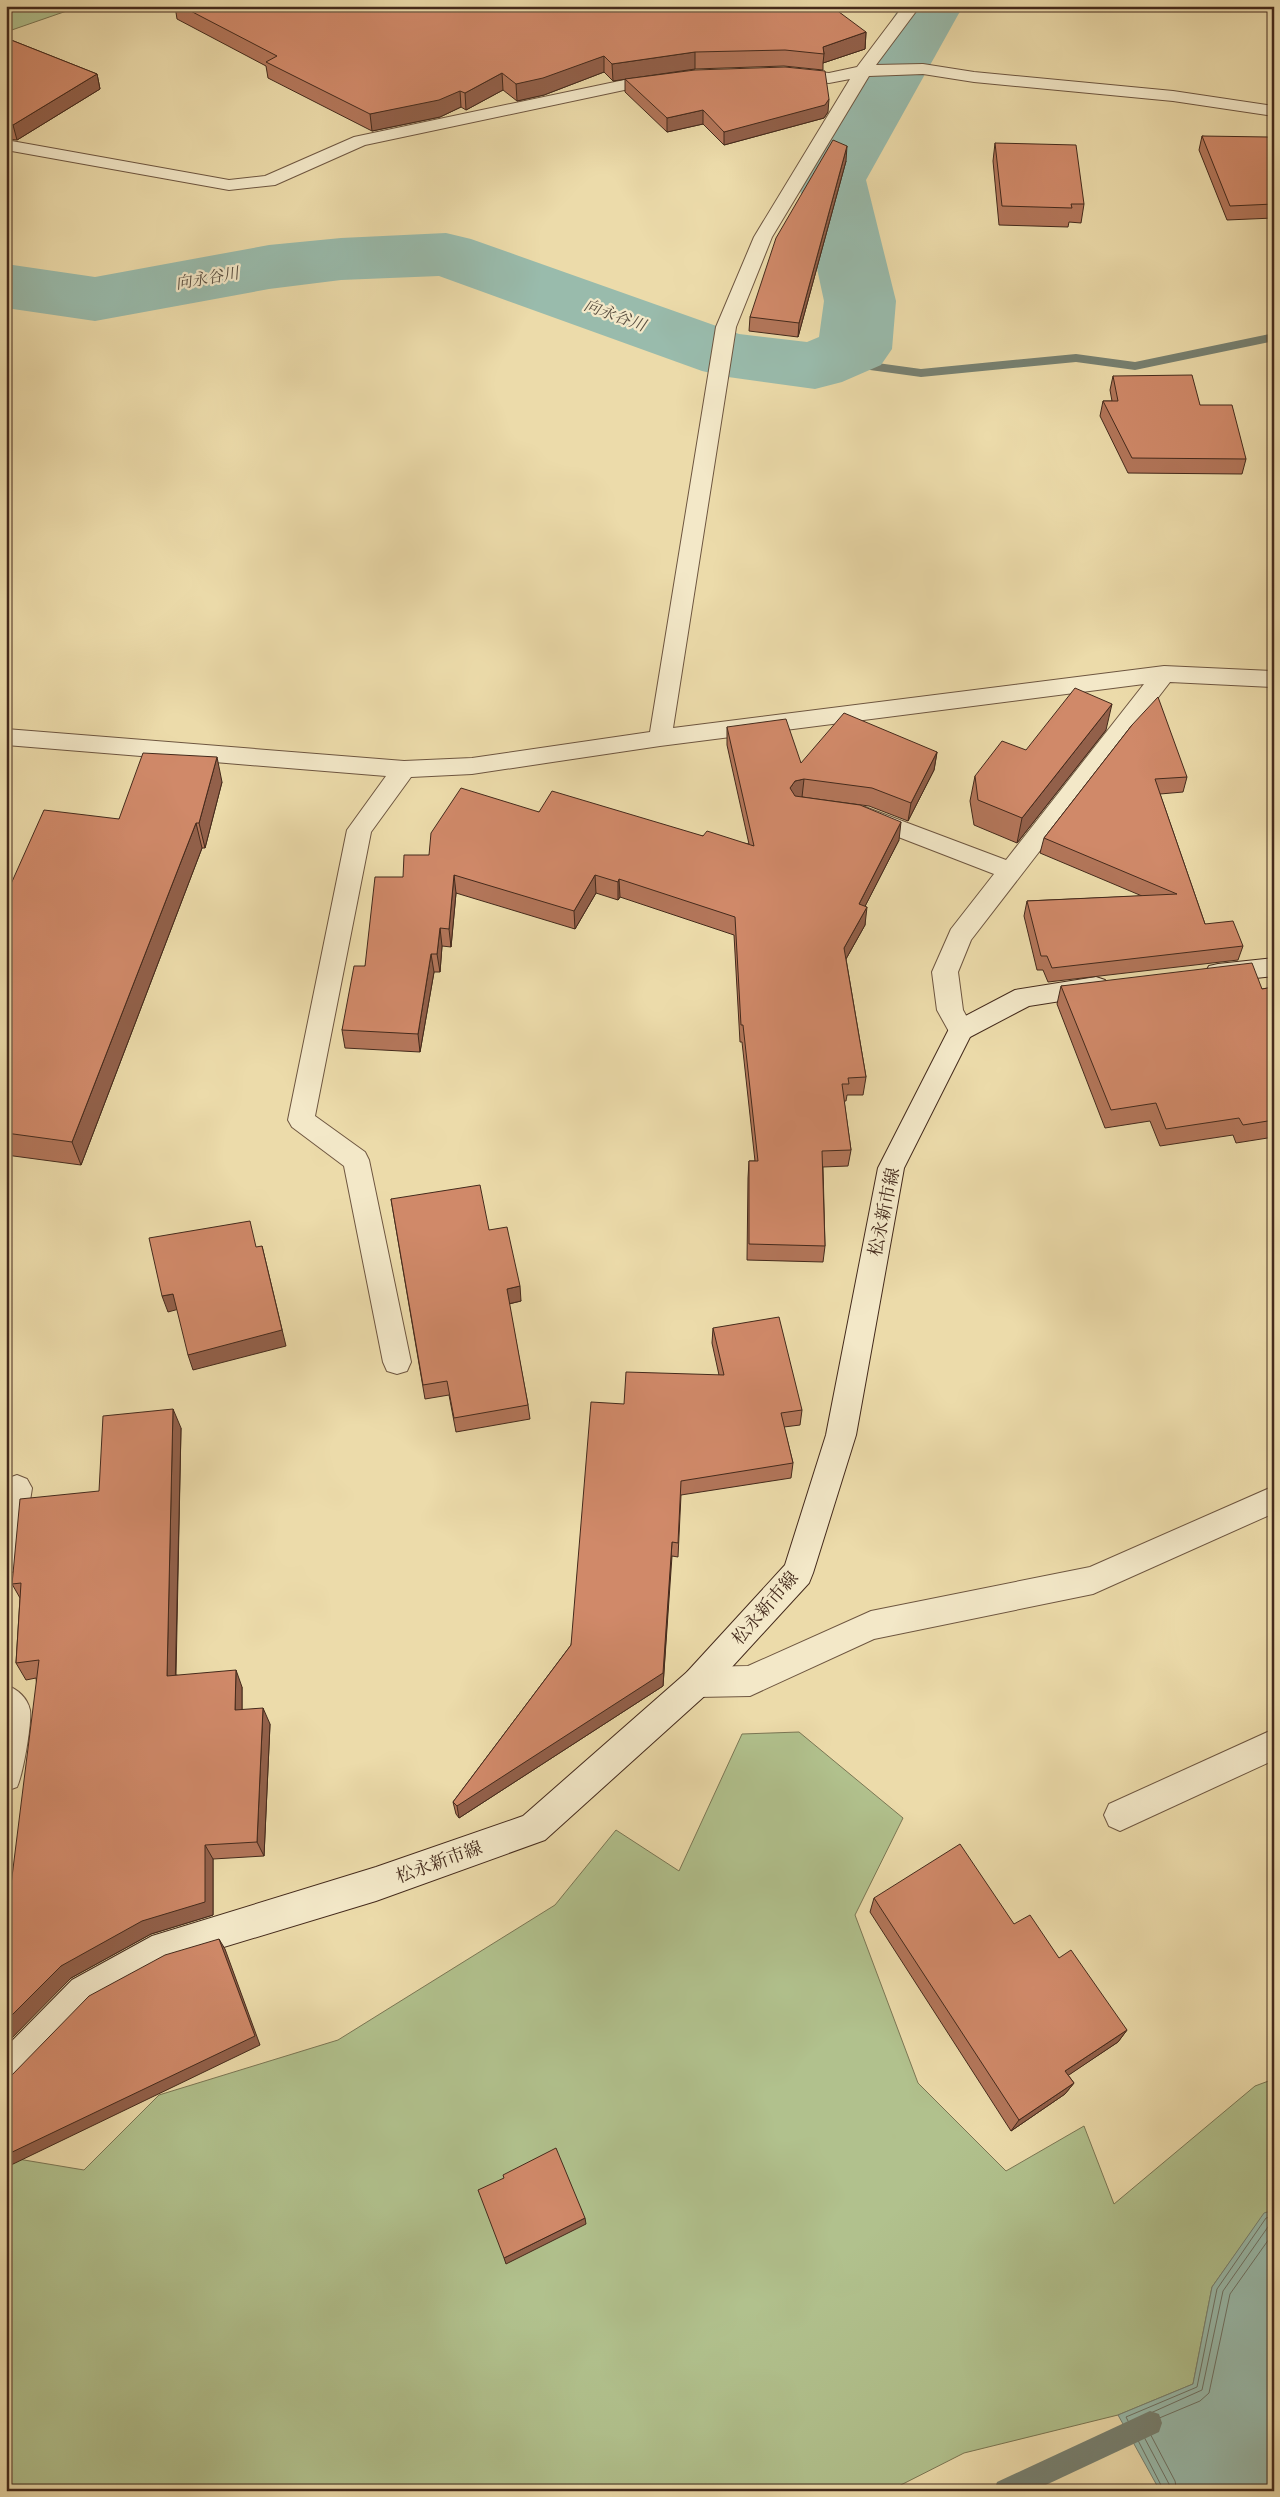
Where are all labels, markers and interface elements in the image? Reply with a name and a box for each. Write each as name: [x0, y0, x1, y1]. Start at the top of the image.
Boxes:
water label: 向永谷川: [174, 263, 242, 293]
water label: 向永谷川: [582, 295, 650, 336]
street label: 松永新市線: [864, 1166, 904, 1258]
street label: 松永新市線: [727, 1567, 803, 1649]
street label: 松永新市線: [393, 1836, 485, 1888]

